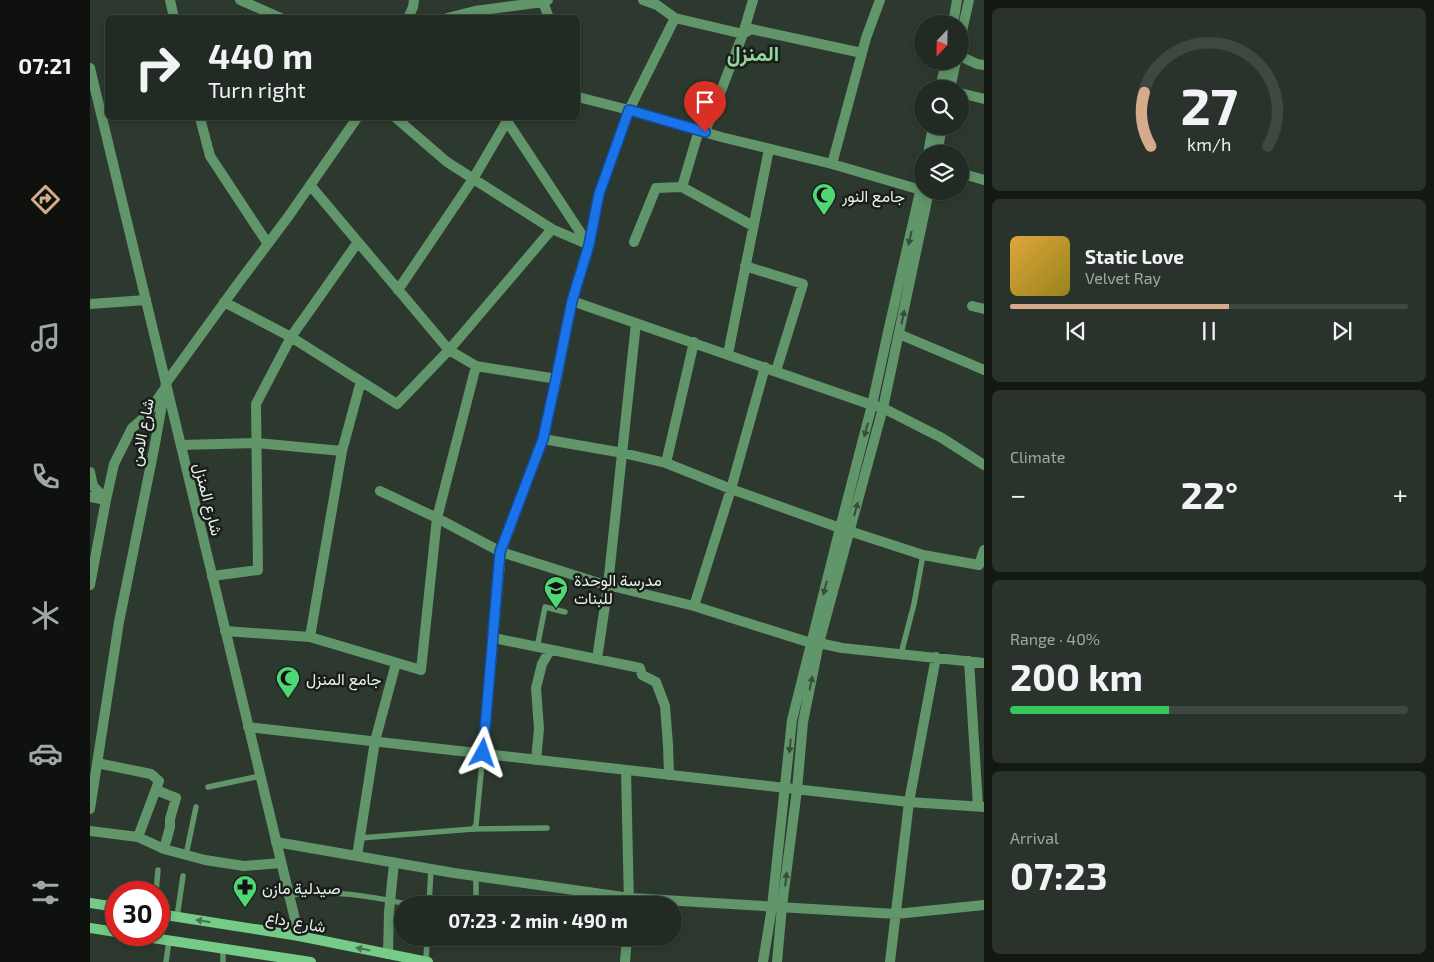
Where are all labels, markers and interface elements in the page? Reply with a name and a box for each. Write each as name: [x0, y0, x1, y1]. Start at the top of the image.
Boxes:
north arrow: [914, 15, 969, 70]
map controls: [914, 15, 969, 200]
text: 440 m: [208, 34, 313, 76]
icon: right: [125, 35, 190, 100]
district label: المنزل: [727, 40, 779, 67]
text: 07:21: [18, 52, 72, 78]
text: 27: [1180, 73, 1238, 135]
text: Turn right: [208, 76, 306, 102]
button: search: [914, 80, 969, 135]
pin: [684, 81, 726, 132]
icon: arrive: [691, 88, 719, 116]
text: km/h: [1187, 133, 1231, 155]
button: layers: [914, 145, 969, 200]
icon: directions: [28, 182, 63, 217]
mosque icon: جامع النور: [811, 182, 837, 216]
place label: جامع النور: [841, 186, 905, 208]
one-way arrow: [906, 230, 914, 245]
text: Static Love: [1085, 245, 1184, 268]
text: Velvet Ray: [1085, 268, 1161, 287]
one-way arrow: [899, 309, 907, 325]
icon: previous: [1062, 317, 1090, 345]
icon: pause: [1195, 317, 1223, 345]
icon: next: [1328, 317, 1356, 345]
icon: music: [28, 320, 63, 355]
street label: شارع الامن: [125, 397, 160, 468]
one-way arrow: [861, 423, 869, 438]
text: Climate: [1010, 447, 1065, 466]
icon: phone: [28, 459, 63, 494]
street label: شارع المنزل: [188, 461, 227, 538]
text: 22°: [1181, 471, 1238, 517]
text: −: [1010, 477, 1026, 511]
text: +: [1393, 477, 1408, 511]
one-way arrow: [852, 501, 860, 516]
place label: مدرسة الوحدة للبنات: [574, 570, 662, 608]
school or university icon: مدرسة الوحدة للبنات: [543, 575, 569, 609]
one-way arrow: [820, 580, 828, 595]
icon: climate: [28, 598, 63, 633]
text: Range · 40%: [1010, 629, 1100, 648]
text: 200 km: [1010, 653, 1143, 699]
mosque icon: جامع المنزل: [275, 665, 301, 699]
place label: جامع المنزل: [306, 669, 382, 691]
one-way arrow: [807, 675, 815, 691]
position arrow: [456, 726, 508, 778]
icon: car: [28, 736, 63, 771]
one-way arrow: [786, 738, 794, 754]
text: Arrival: [1010, 828, 1059, 847]
text: 07:23: [1010, 852, 1107, 898]
one-way arrow: [782, 870, 790, 886]
pharmacy icon: صيدلية مازن: [232, 874, 258, 908]
icon: filters: [28, 875, 63, 910]
place label: صيدلية مازن: [262, 878, 341, 899]
speed limit sign: 30: [105, 881, 170, 946]
street label: شارع رداع: [264, 906, 327, 939]
text: 07:23 · 2 min · 490 m: [448, 909, 628, 932]
one-way arrow: [195, 917, 211, 925]
one-way arrow: [355, 945, 371, 953]

